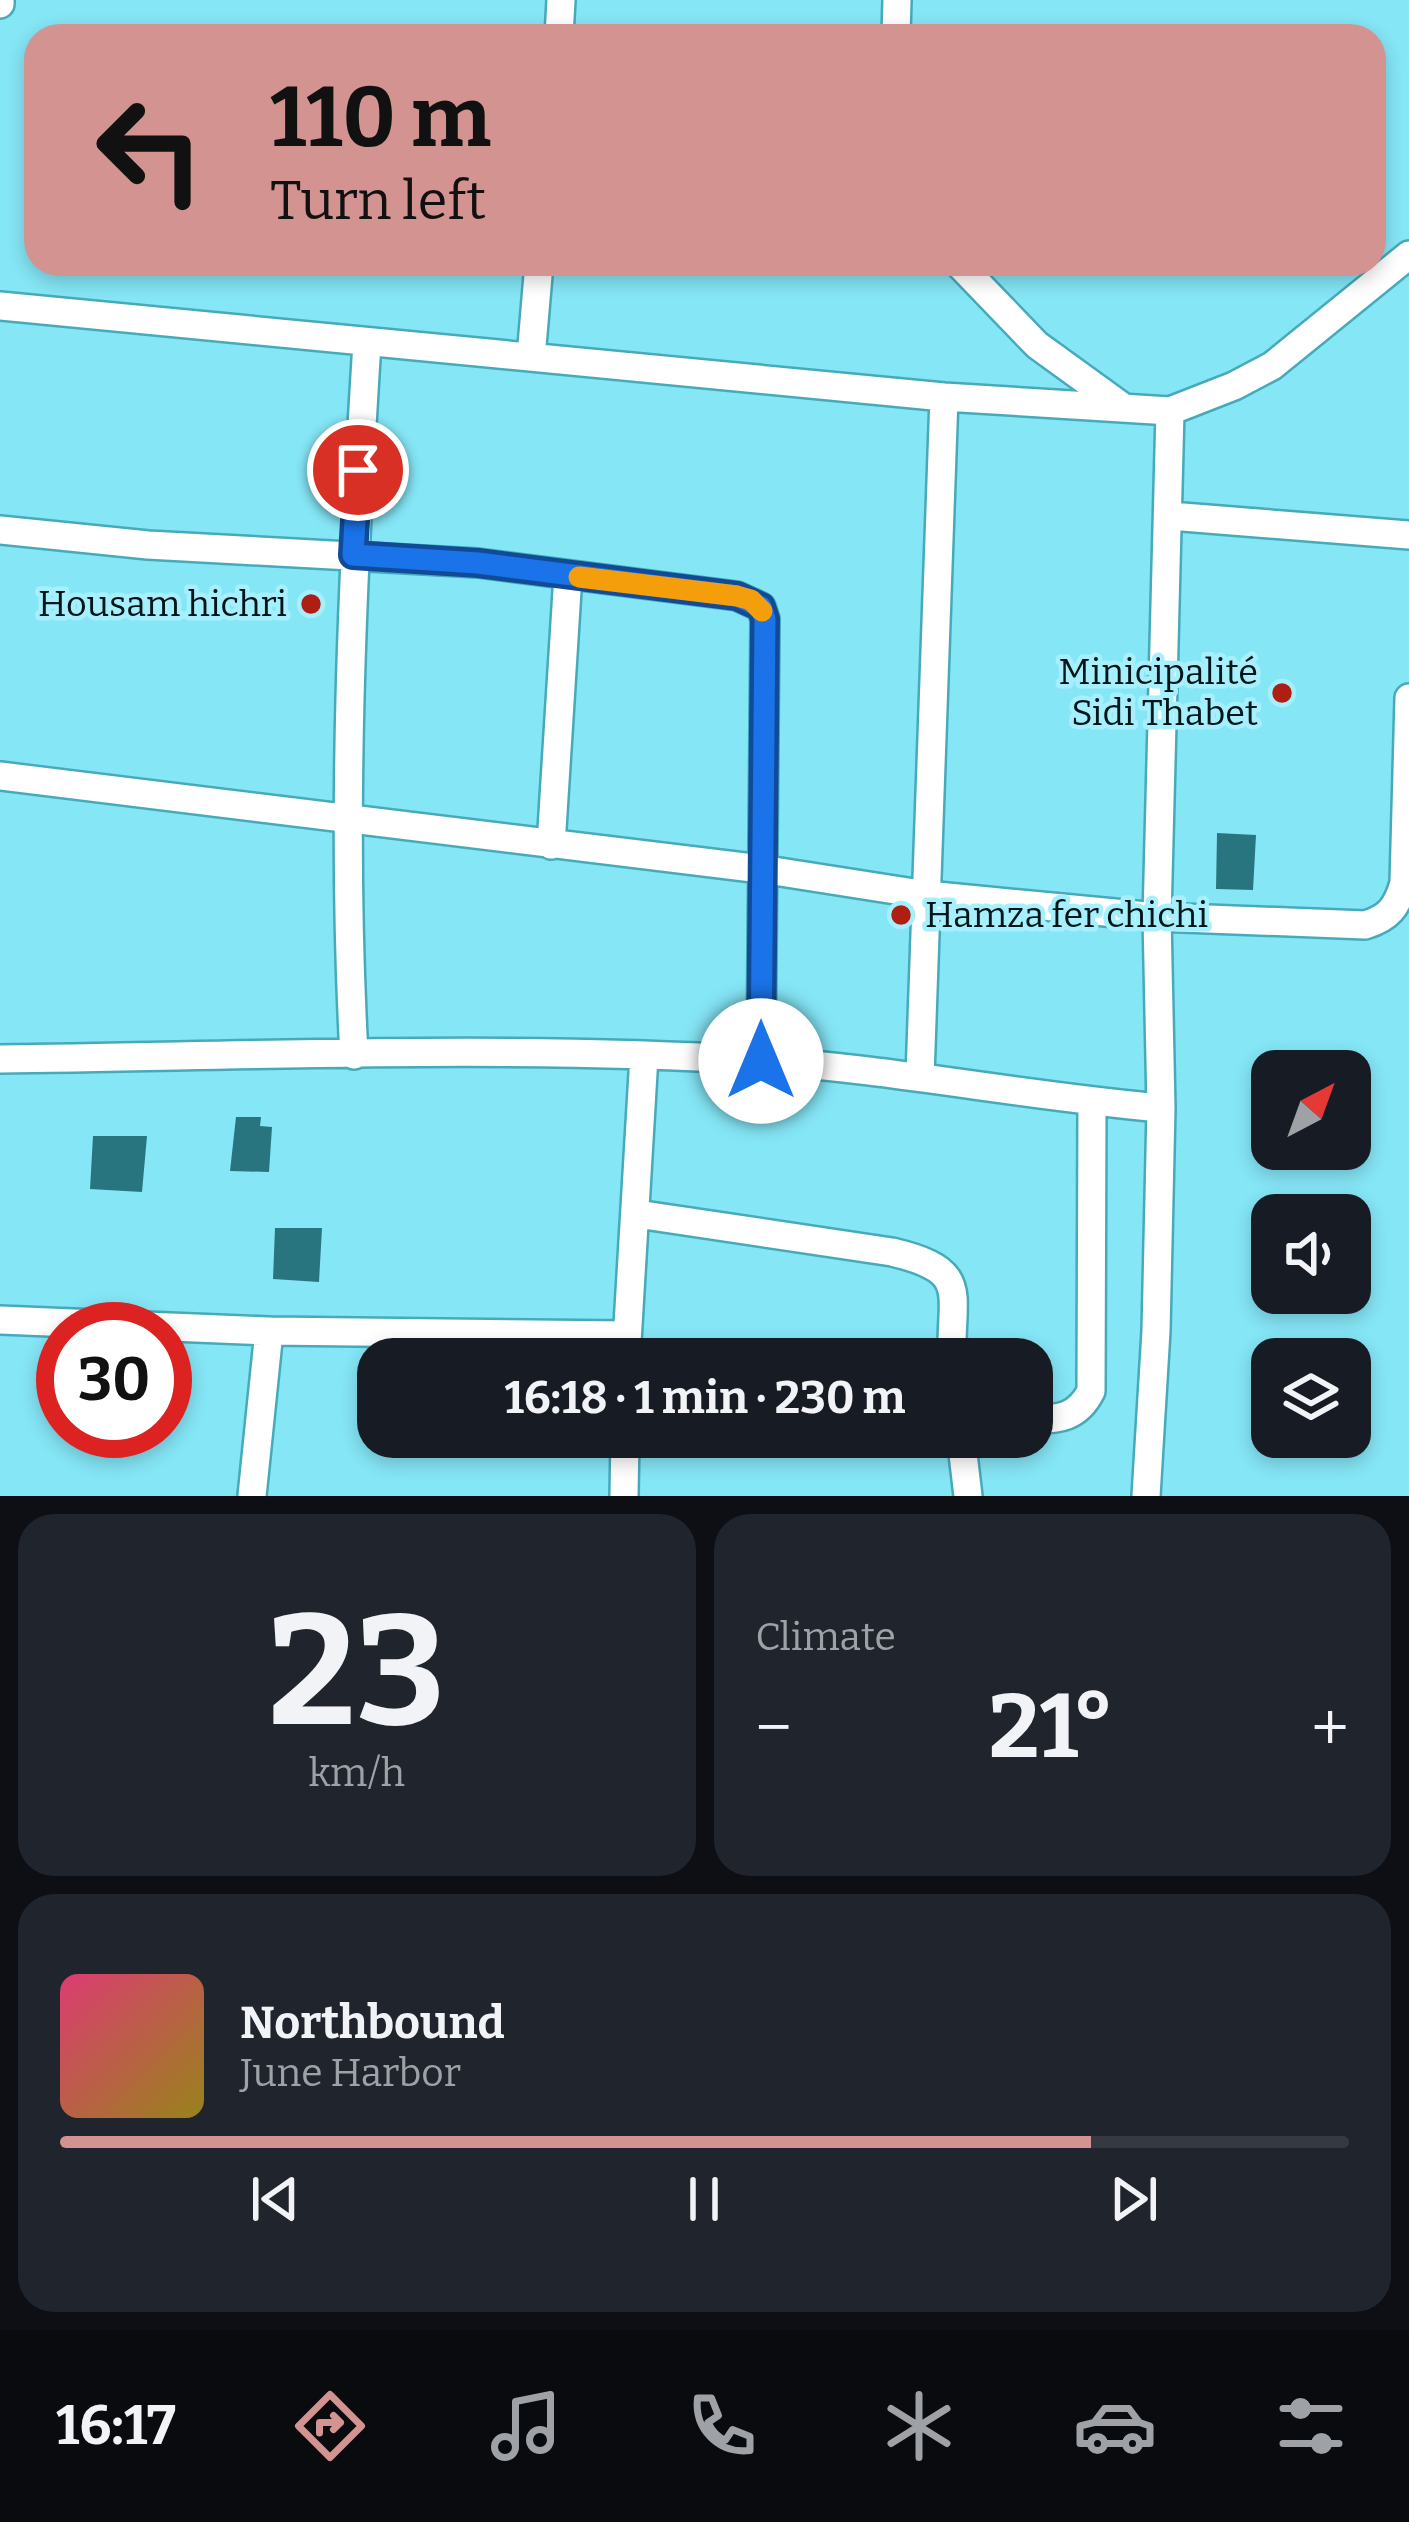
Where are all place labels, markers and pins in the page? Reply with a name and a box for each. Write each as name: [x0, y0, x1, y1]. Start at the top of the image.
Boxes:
pin: [307, 419, 409, 521]
place label: Housam hichri: [38, 582, 287, 626]
marker: Housam hichri: [298, 591, 324, 617]
place label: Minicipalité Sidi Thabet: [1058, 650, 1258, 735]
marker: Minicipalité Sidi Thabet: [1269, 680, 1295, 706]
place label: Hamza fer chichi: [925, 893, 1208, 937]
marker: Hamza fer chichi: [888, 902, 914, 928]

